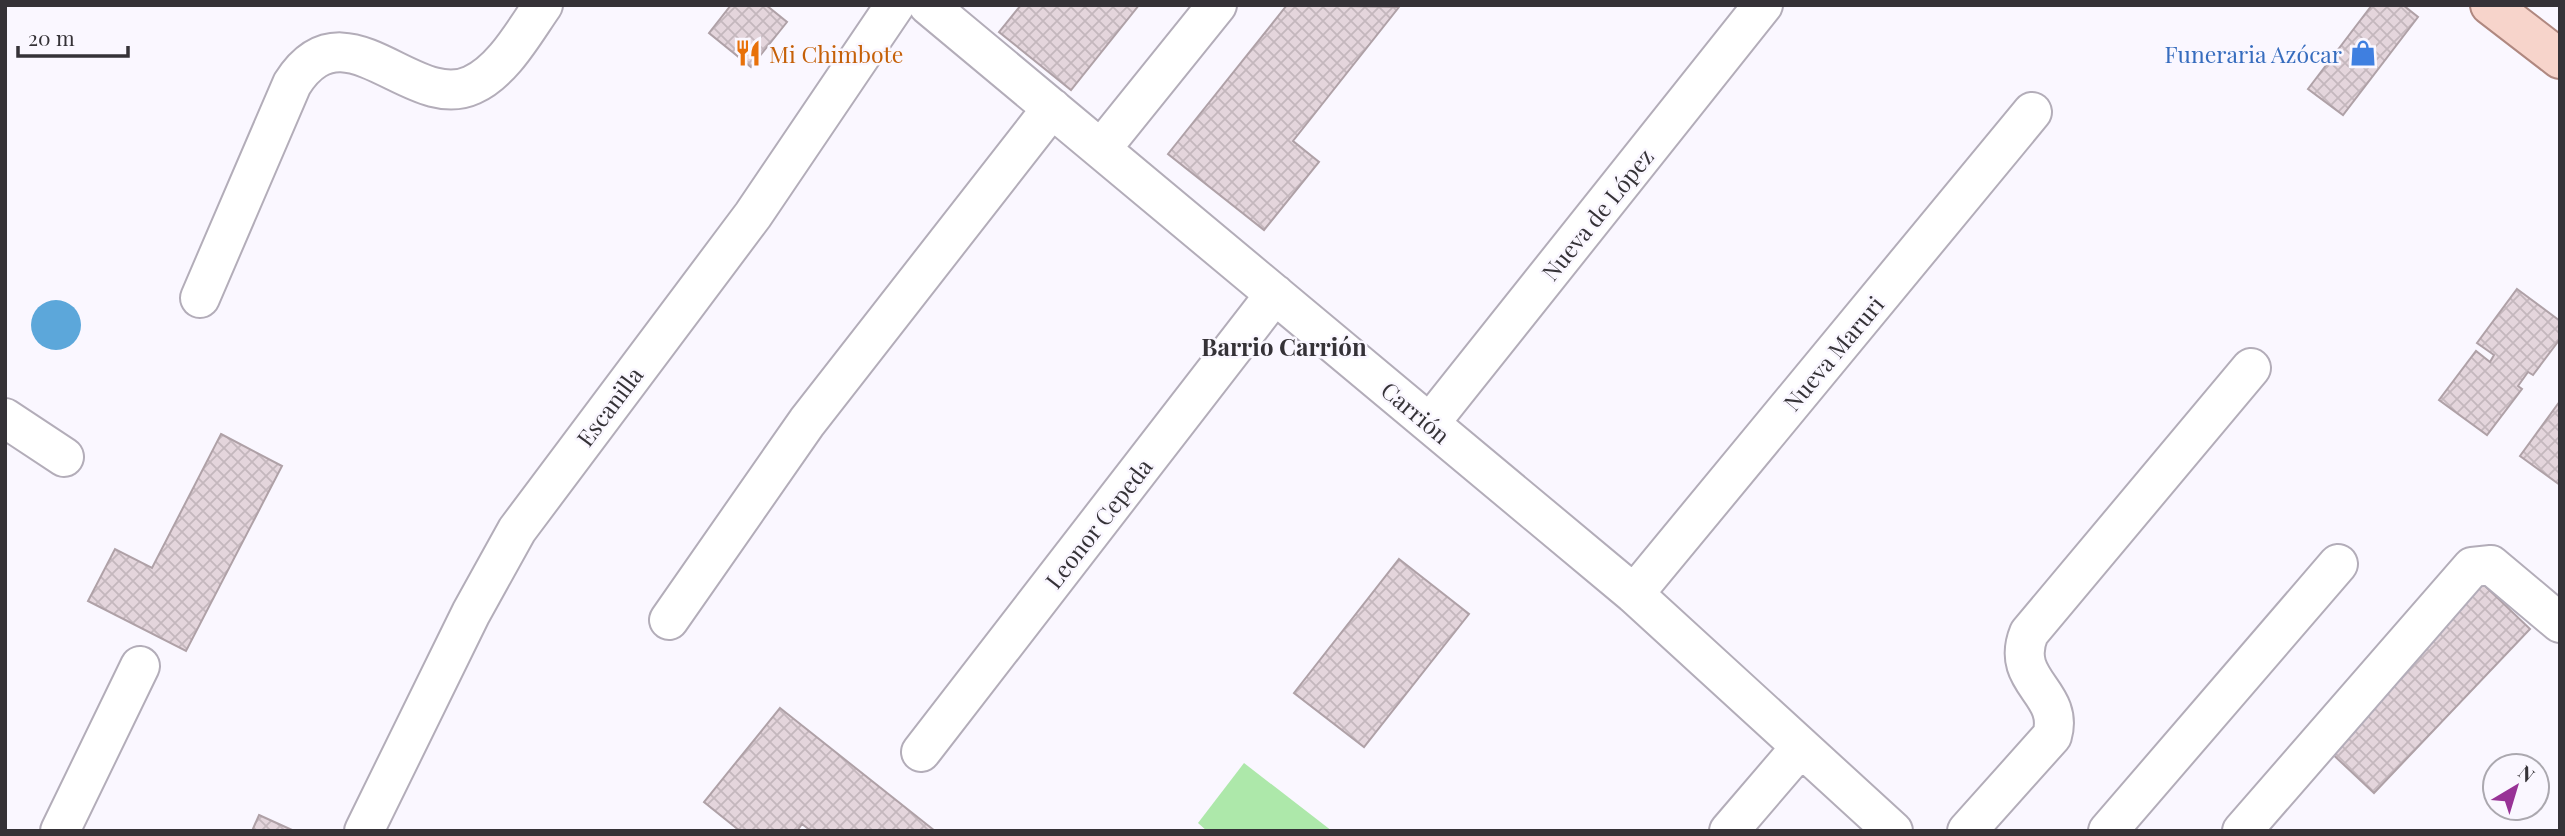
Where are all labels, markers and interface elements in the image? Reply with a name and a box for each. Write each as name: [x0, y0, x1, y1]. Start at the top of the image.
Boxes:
scale bar: [18, 14, 128, 58]
text: 20 m: [28, 23, 75, 51]
restaurant icon: Mi Chimbote: [733, 38, 763, 68]
place label: Mi Chimbote: [769, 38, 903, 69]
place label: Funeraria Azócar: [2164, 38, 2342, 69]
shop icon: Funeraria Azócar: [2348, 38, 2378, 68]
street label: Nueva de López: [1534, 141, 1660, 287]
street label: Nueva Maruri: [1776, 289, 1890, 417]
district label: Barrio Carrión: [1201, 330, 1367, 362]
street label: Escanilla: [569, 359, 649, 452]
street label: Carrión: [1375, 374, 1457, 450]
street label: Leonor Cepeda: [1037, 451, 1159, 594]
north arrow: [2481, 752, 2551, 822]
text: N: [2514, 758, 2541, 787]

